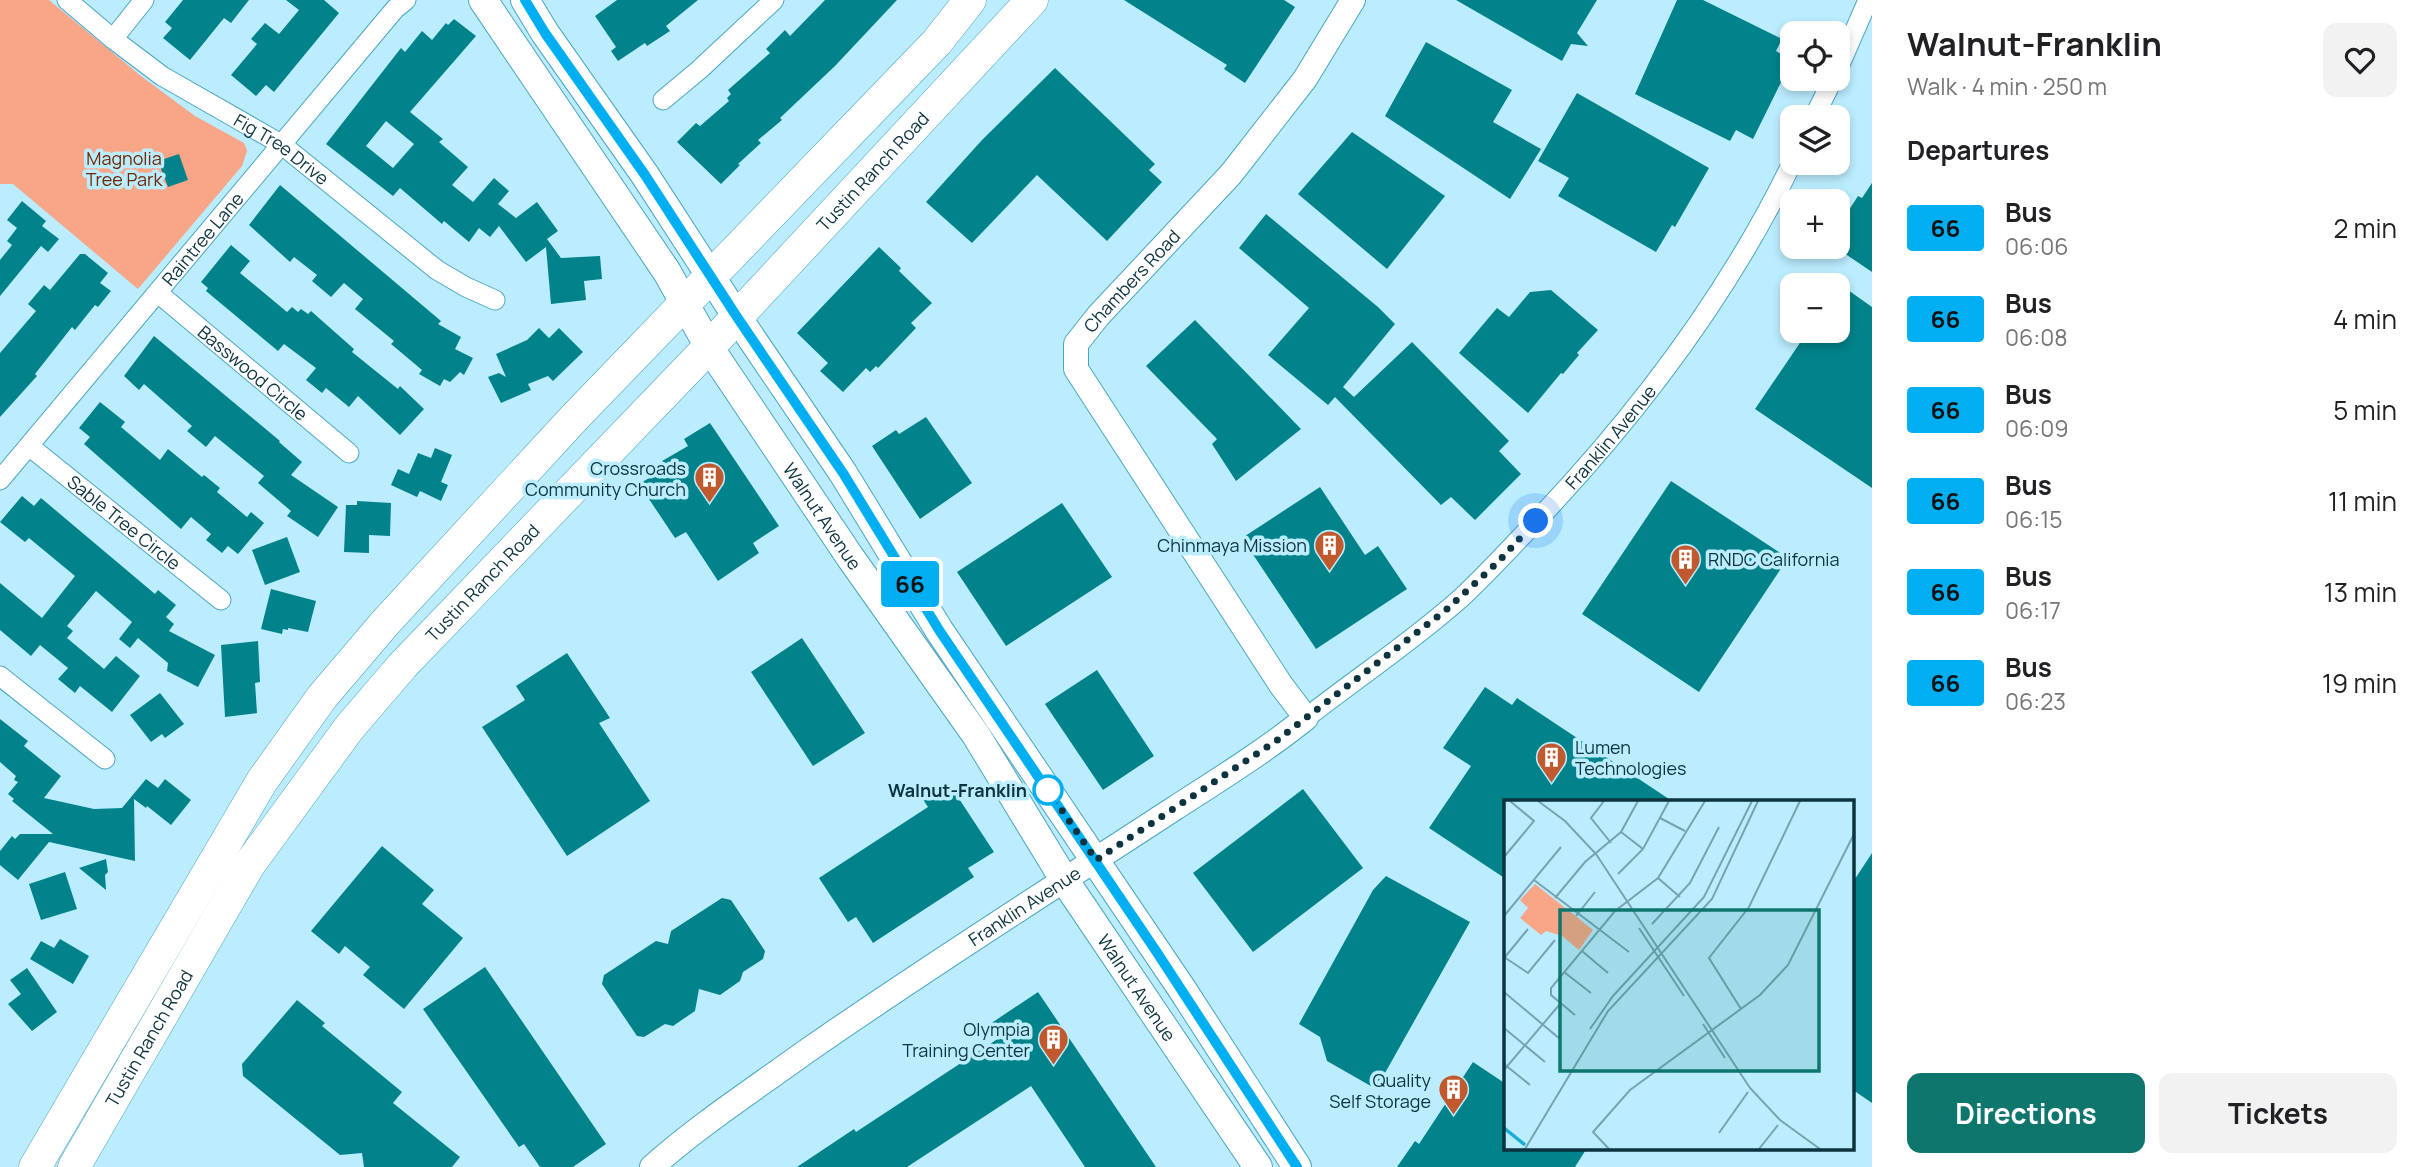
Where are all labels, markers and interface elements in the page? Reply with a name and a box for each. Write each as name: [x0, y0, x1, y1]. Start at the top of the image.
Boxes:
map controls: [1780, 21, 1850, 343]
button: locate: [1780, 21, 1850, 91]
text: Walnut-Franklin: [1907, 21, 2162, 66]
button: heart: [2323, 23, 2397, 97]
text: Walk · 4 min · 250 m: [1907, 70, 2107, 102]
button: layers: [1780, 105, 1850, 175]
street label: Tustin Ranch Road: [811, 106, 934, 236]
street label: Fig Tree Drive: [230, 108, 334, 190]
text: Departures: [1907, 132, 2049, 168]
park label: Magnolia Tree Park: [86, 146, 163, 191]
street label: Raintree Lane: [156, 187, 249, 290]
button: +: [1780, 189, 1850, 259]
text: Bus: [2005, 194, 2052, 230]
text: 2 min: [2333, 210, 2397, 246]
text: 66: [1931, 211, 1960, 244]
street label: Chambers Road: [1078, 224, 1185, 337]
text: 06:06: [2005, 230, 2068, 262]
button: −: [1780, 273, 1850, 343]
text: Bus: [2005, 285, 2052, 321]
text: 4 min: [2333, 301, 2397, 337]
text: 66: [1931, 302, 1960, 335]
street label: Basswood Circle: [193, 320, 313, 426]
text: 06:08: [2005, 321, 2068, 353]
text: Bus: [2005, 376, 2052, 412]
street label: Franklin Avenue: [1560, 380, 1661, 494]
text: 5 min: [2333, 392, 2397, 428]
text: 66: [1931, 393, 1960, 426]
text: 06:09: [2005, 412, 2068, 444]
place label: Crossroads Community Church: [525, 456, 686, 501]
street label: Walnut Avenue: [778, 458, 867, 574]
building icon: Crossroads Community Church: [692, 461, 726, 505]
text: Bus: [2005, 467, 2052, 503]
street label: Sable Tree Circle: [63, 470, 186, 575]
text: 11 min: [2328, 483, 2397, 519]
text: 66: [1931, 484, 1960, 517]
your location: [1518, 503, 1553, 538]
text: 06:15: [2005, 503, 2062, 535]
street label: Tustin Ranch Road: [420, 519, 545, 647]
building icon: Chinmaya Mission: [1313, 528, 1347, 572]
place label: Chinmaya Mission: [1157, 533, 1307, 557]
building icon: RNDC California: [1668, 542, 1702, 586]
place label: RNDC California: [1708, 547, 1840, 571]
text: Bus: [2005, 558, 2052, 594]
line badge: 66: [878, 561, 942, 607]
text: 66: [895, 567, 925, 600]
text: 13 min: [2324, 574, 2397, 610]
text: 66: [1931, 575, 1960, 608]
text: 06:17: [2005, 594, 2061, 626]
text: Bus: [2005, 649, 2052, 685]
text: 19 min: [2322, 665, 2397, 701]
text: 66: [1931, 666, 1960, 699]
text: 06:23: [2005, 685, 2066, 717]
place label: Lumen Technologies: [1575, 735, 1686, 780]
building icon: Lumen Technologies: [1535, 740, 1569, 784]
marker: Walnut-Franklin: [1033, 775, 1063, 805]
place label: Walnut-Franklin: [888, 778, 1027, 802]
inset map: [1504, 800, 1854, 1150]
street label: Franklin Avenue: [964, 861, 1085, 951]
street label: Walnut Avenue: [1092, 929, 1182, 1046]
street label: Tustin Ranch Road: [100, 965, 198, 1111]
place label: Olympia Training Center: [902, 1017, 1031, 1062]
building icon: Olympia Training Center: [1036, 1022, 1070, 1066]
place label: Quality Self Storage: [1329, 1068, 1431, 1113]
building icon: Quality Self Storage: [1437, 1073, 1471, 1117]
button: Directions: [1907, 1073, 2145, 1153]
button: Tickets: [2159, 1073, 2397, 1153]

